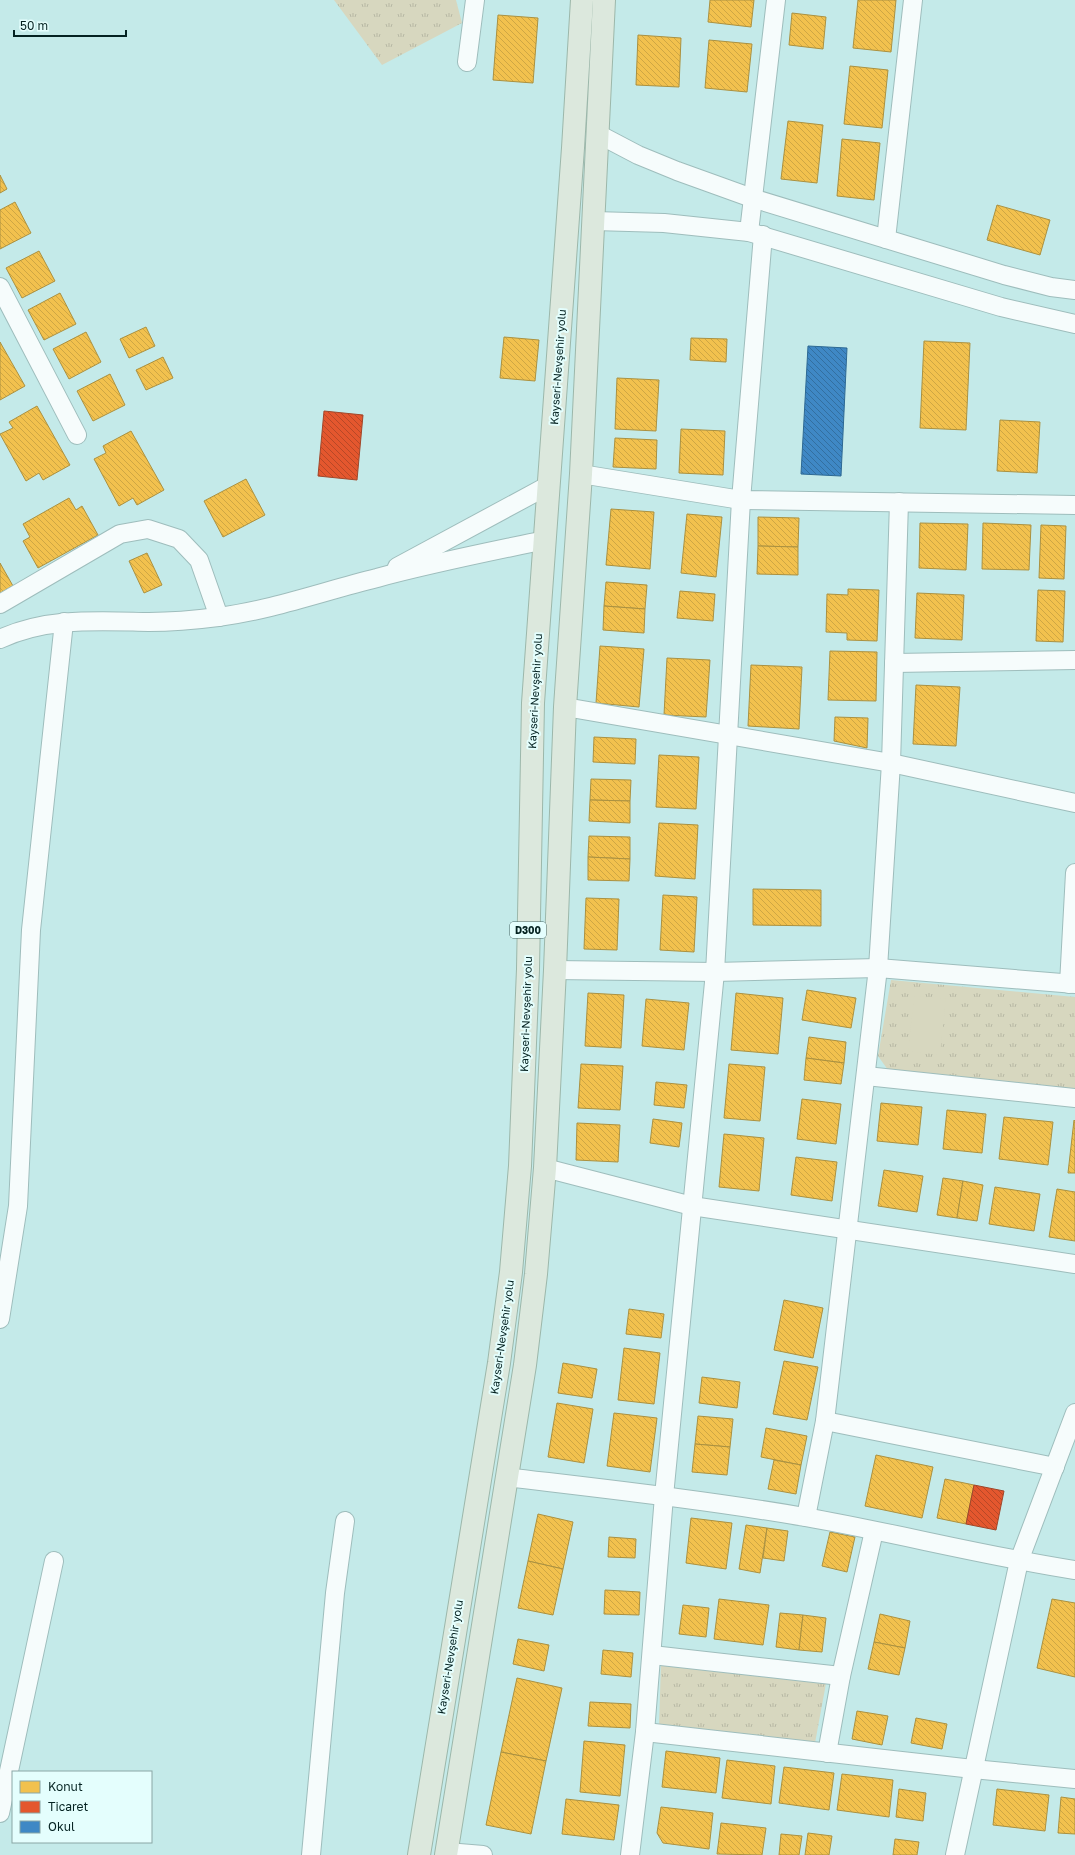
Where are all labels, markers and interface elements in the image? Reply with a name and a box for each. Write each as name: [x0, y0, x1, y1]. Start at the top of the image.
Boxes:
scale bar: [14, 12, 126, 38]
text: 50 m: [20, 18, 48, 33]
street label: Kayseri-Nevşehir yolu: [547, 309, 568, 425]
street label: Kayseri-Nevşehir yolu: [525, 633, 544, 749]
road number: D300: [510, 922, 546, 938]
street label: Kayseri-Nevşehir yolu: [517, 956, 534, 1072]
street label: Kayseri-Nevşehir yolu: [487, 1279, 516, 1395]
street label: Kayseri-Nevşehir yolu: [434, 1599, 465, 1715]
legend: [12, 1771, 152, 1843]
text: Konut: [48, 1779, 83, 1794]
text: Ticaret: [48, 1799, 88, 1814]
text: Okul: [48, 1819, 75, 1834]

